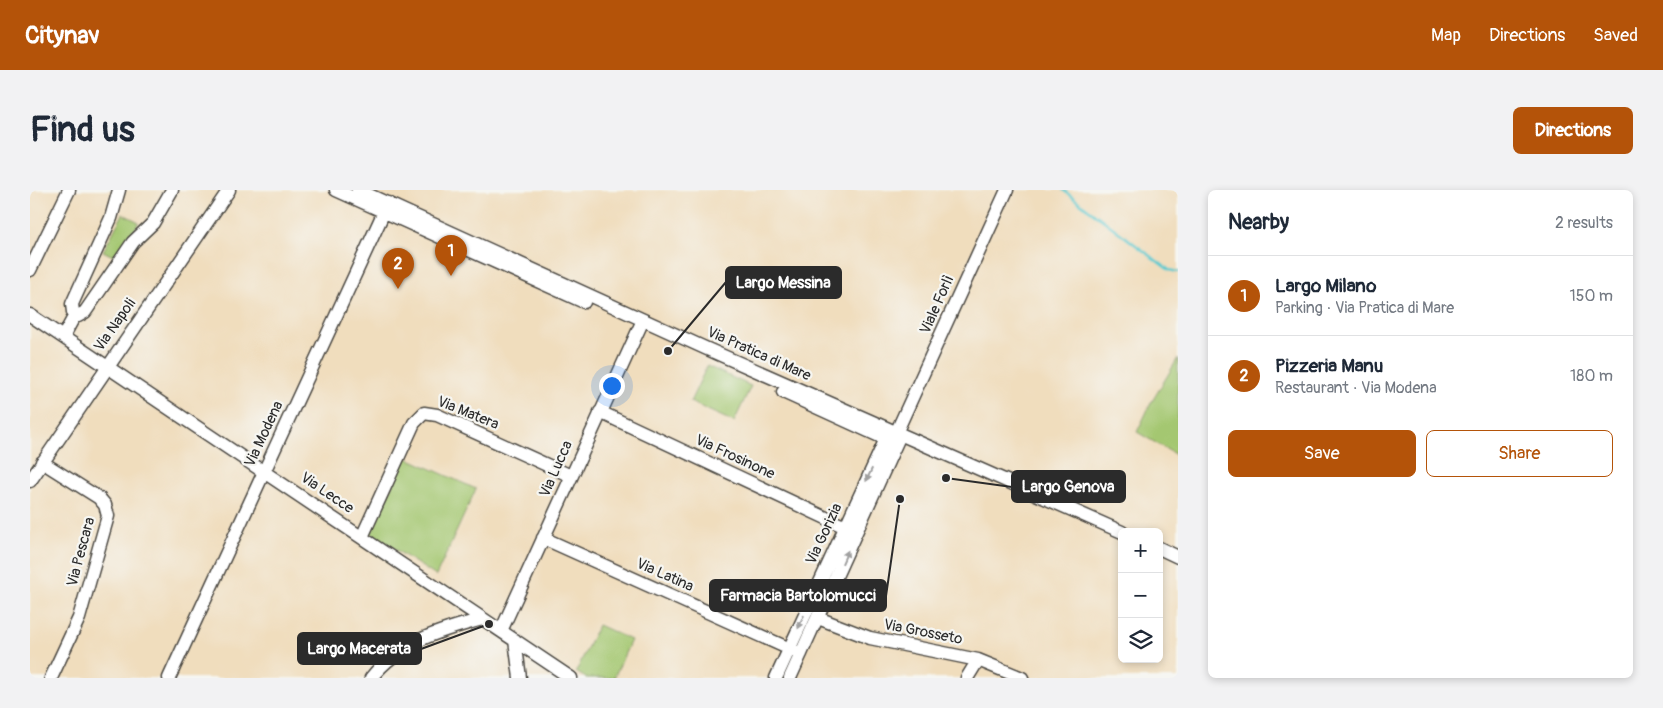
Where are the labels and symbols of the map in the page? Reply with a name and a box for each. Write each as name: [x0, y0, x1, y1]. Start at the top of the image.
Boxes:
pin: 1: [435, 235, 467, 276]
pin: 2: [382, 248, 414, 289]
callout: Largo Messina: [726, 267, 841, 298]
text: Largo Messina: [735, 273, 831, 293]
street label: Viale Forlì: [916, 273, 958, 337]
street label: Via Napoli: [90, 295, 140, 355]
street label: Via Pratica di Mare: [704, 323, 814, 386]
your location: [599, 373, 625, 399]
street label: Via Matera: [434, 392, 502, 434]
street label: Via Modena: [240, 398, 288, 470]
street label: Via Frosinone: [692, 430, 778, 484]
street label: Via Lucca: [535, 438, 577, 500]
one-way arrow: [865, 467, 874, 482]
street label: Via Lecce: [297, 468, 358, 518]
callout: Largo Genova: [1012, 471, 1125, 502]
text: Largo Genova: [1021, 477, 1115, 497]
street label: Via Gorizia: [802, 500, 846, 568]
street label: Via Pescara: [63, 515, 99, 589]
one-way arrow: [841, 550, 849, 564]
street label: Via Latina: [633, 554, 697, 596]
callout: Farmacia Bartolomucci: [710, 580, 886, 611]
text: Farmacia Bartolomucci: [720, 586, 876, 606]
one-way arrow: [797, 615, 805, 629]
street label: Via Grosseto: [882, 615, 964, 649]
callout: Largo Macerata: [298, 633, 421, 664]
text: Largo Macerata: [307, 639, 411, 659]

